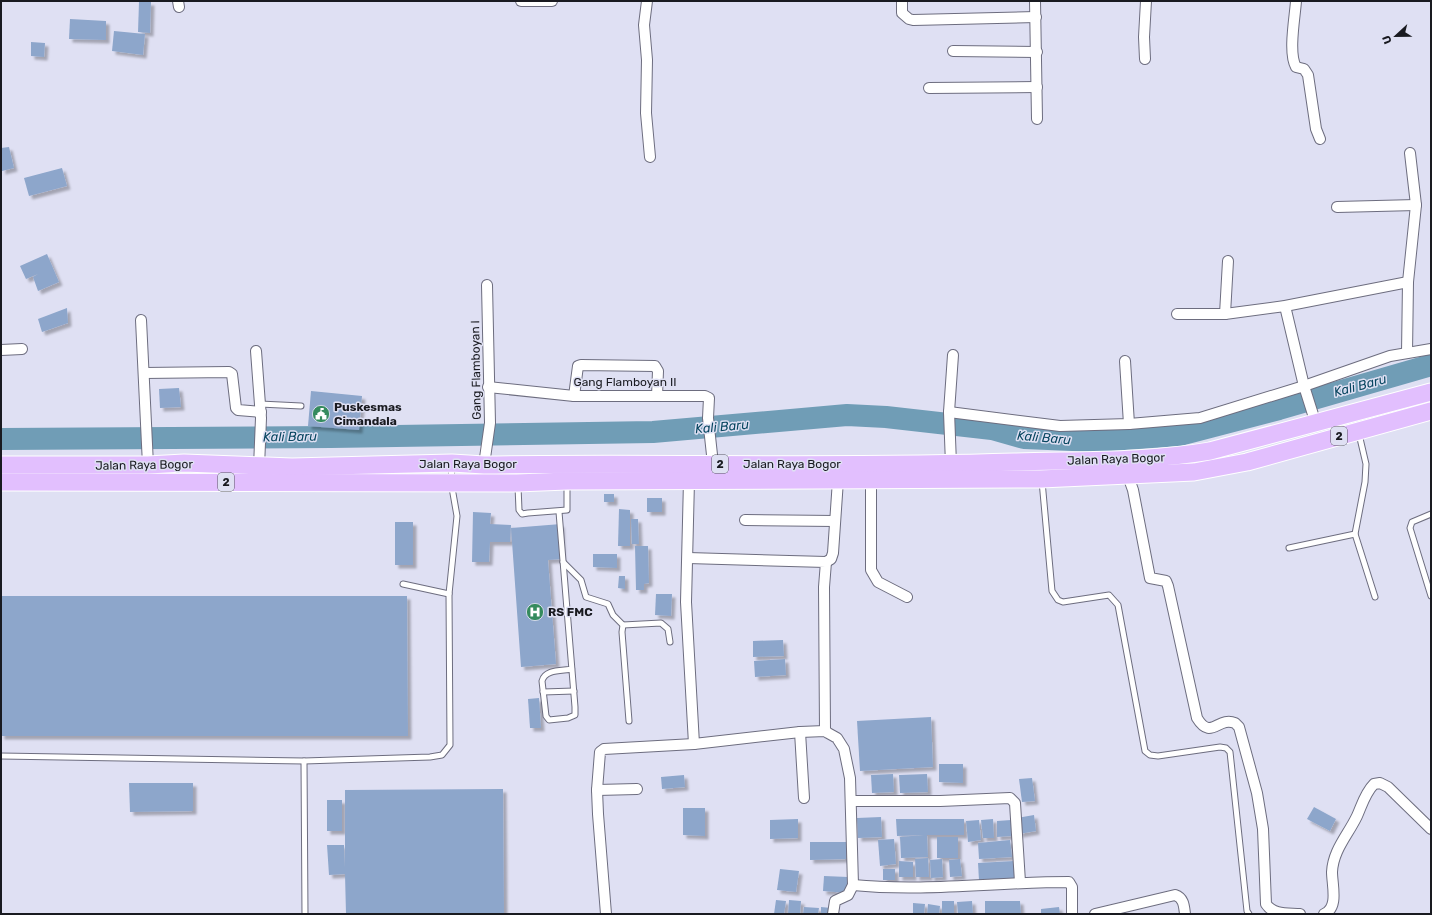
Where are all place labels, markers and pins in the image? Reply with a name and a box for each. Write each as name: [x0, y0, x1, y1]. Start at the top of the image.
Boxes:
place label: Puskesmas Cimandala: [334, 400, 402, 428]
public building icon: Puskesmas Cimandala: [311, 404, 331, 424]
hospital icon: RS FMC: [525, 602, 545, 622]
place label: RS FMC: [548, 605, 593, 619]

